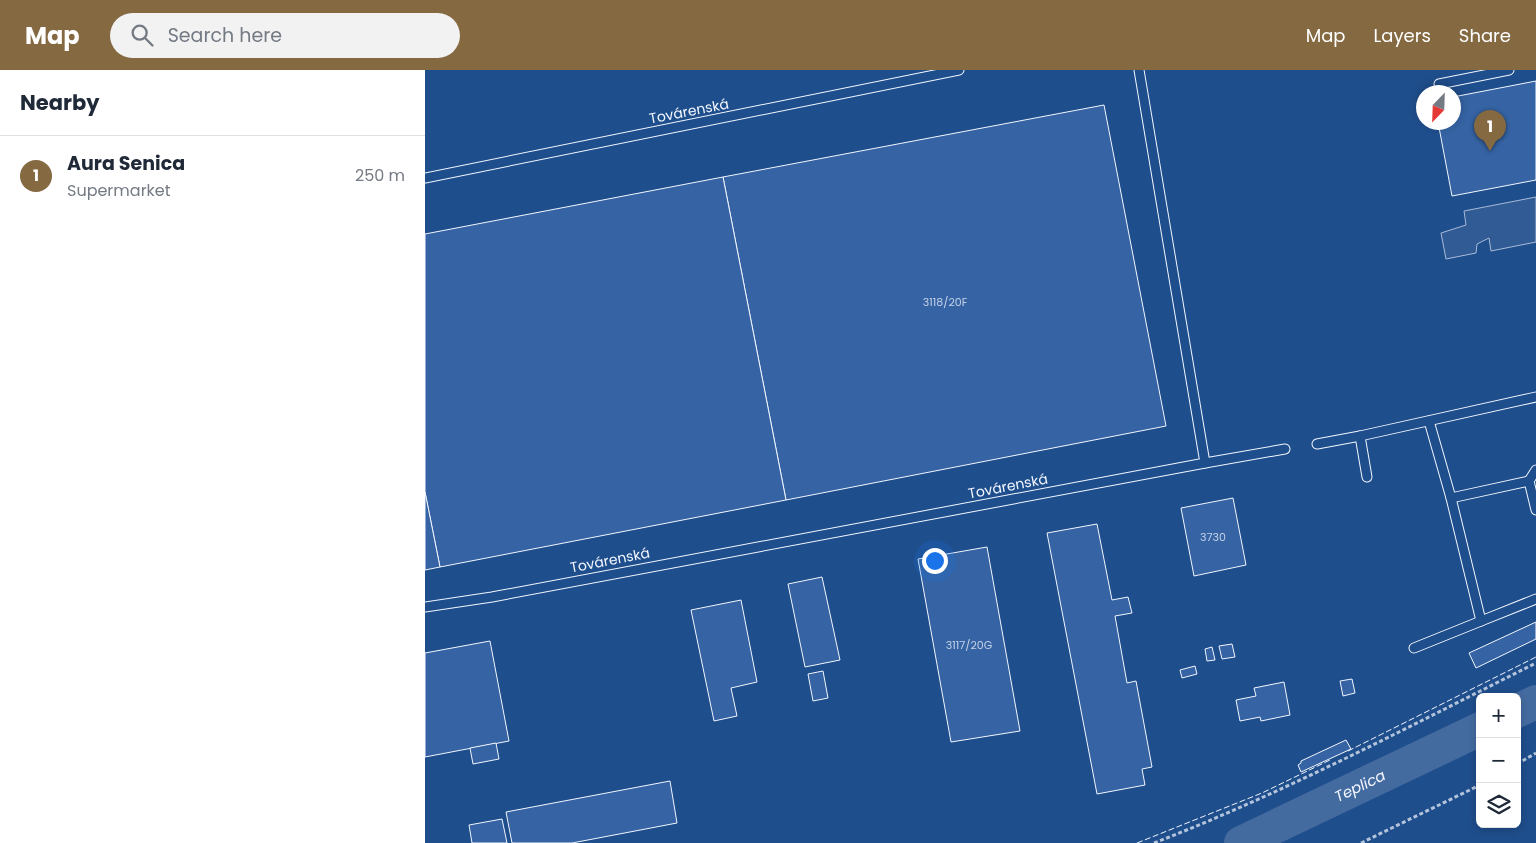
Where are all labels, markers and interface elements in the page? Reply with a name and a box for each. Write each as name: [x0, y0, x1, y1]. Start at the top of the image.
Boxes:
search box: [110, 13, 460, 58]
text: Map: [25, 19, 80, 52]
icon: search: [128, 21, 156, 49]
text: Search here: [168, 22, 282, 49]
text: Map: [1306, 23, 1346, 48]
text: Layers: [1374, 23, 1431, 48]
text: Share: [1459, 23, 1511, 48]
north arrow: [1416, 85, 1461, 130]
text: Nearby: [20, 88, 100, 117]
street label: Továrenská: [647, 93, 731, 129]
pin: 1: [1474, 110, 1506, 151]
text: Aura Senica: [67, 150, 185, 177]
text: 1: [33, 164, 39, 187]
text: 250 m: [355, 164, 405, 187]
text: Supermarket: [67, 179, 171, 202]
house number: 3118/20F: [923, 294, 968, 310]
street label: Továrenská: [966, 468, 1050, 504]
house number: 3730: [1200, 529, 1226, 545]
street label: Továrenská: [568, 542, 652, 578]
your location: [922, 548, 948, 574]
house number: 3117/20G: [946, 637, 993, 653]
map controls: [1476, 693, 1521, 828]
button: +: [1476, 693, 1521, 738]
button: −: [1476, 738, 1521, 783]
water label: Teplica: [1331, 765, 1389, 807]
button: layers: [1476, 783, 1521, 828]

